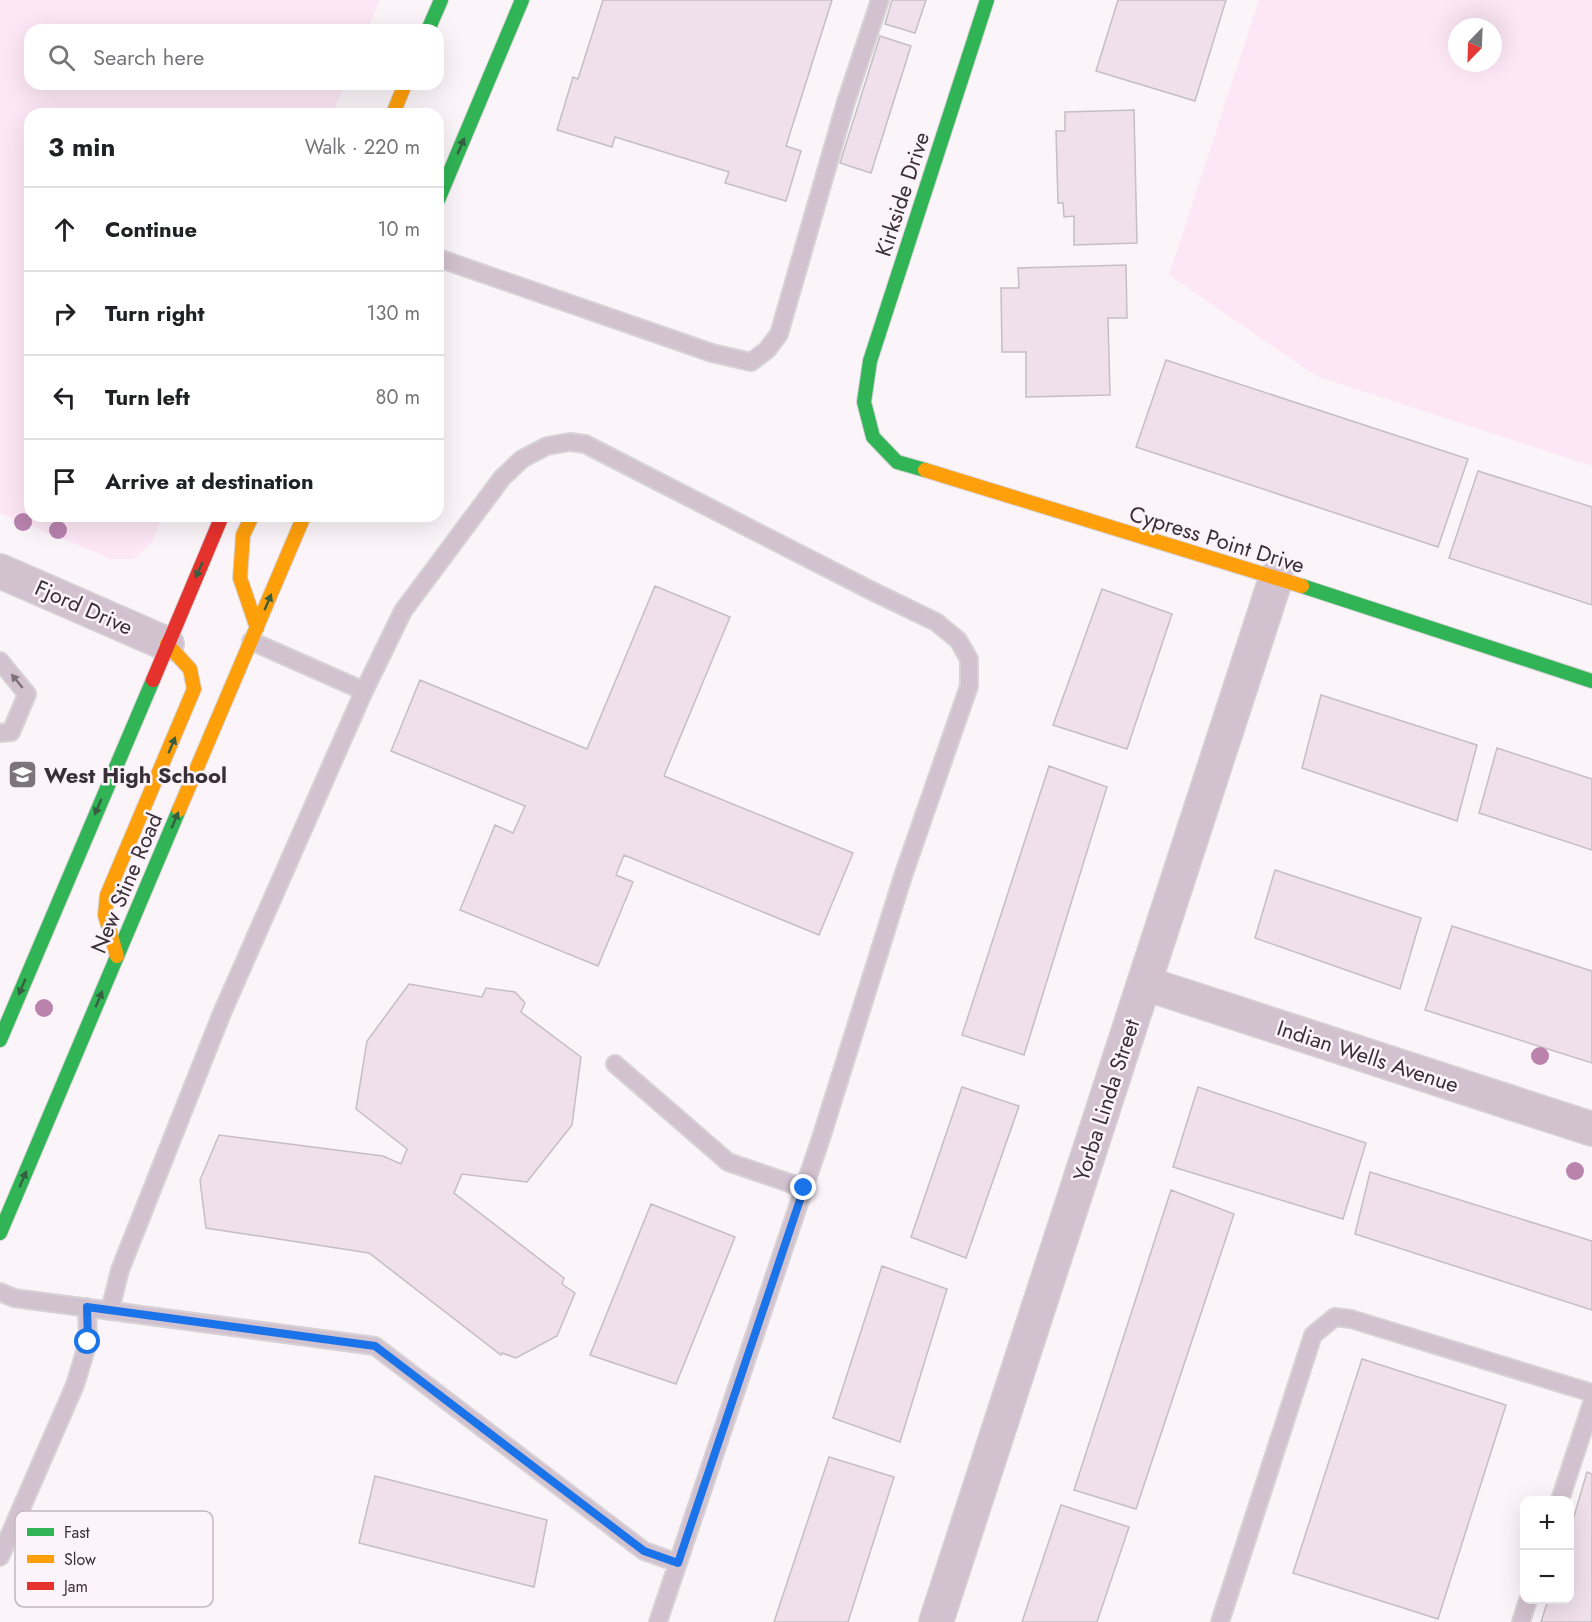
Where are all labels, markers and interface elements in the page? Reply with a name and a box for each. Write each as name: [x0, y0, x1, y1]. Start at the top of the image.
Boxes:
north arrow: [1448, 18, 1502, 72]
search box: [24, 24, 444, 90]
icon: search: [45, 41, 78, 74]
text: Search here: [93, 41, 204, 73]
text: 3 min: [48, 128, 115, 166]
street label: Kirkside Drive: [867, 128, 937, 260]
text: Walk · 220 m: [305, 133, 420, 162]
one-way arrow: [456, 136, 466, 154]
icon: ahead: [48, 213, 81, 246]
text: Continue: [105, 213, 197, 245]
text: 10 m: [377, 215, 420, 244]
icon: right: [48, 297, 81, 330]
text: Turn right: [105, 297, 205, 329]
text: 130 m: [366, 299, 420, 328]
icon: left: [48, 381, 81, 414]
text: Turn left: [105, 381, 190, 413]
text: 80 m: [375, 383, 420, 412]
icon: arrive: [48, 465, 81, 498]
text: Arrive at destination: [105, 465, 314, 497]
street label: Cypress Point Drive: [1125, 497, 1309, 581]
one-way arrow: [194, 561, 203, 579]
street label: Fjord Drive: [30, 571, 138, 643]
one-way arrow: [263, 592, 273, 610]
one-way arrow: [10, 673, 23, 689]
one-way arrow: [167, 736, 176, 753]
school or university icon: West High School: [7, 759, 39, 791]
place label: West High School: [44, 759, 227, 791]
one-way arrow: [93, 799, 103, 817]
street label: New Stine Road: [82, 808, 170, 958]
one-way arrow: [171, 811, 180, 829]
one-way arrow: [17, 978, 26, 996]
one-way arrow: [94, 990, 104, 1008]
street label: Indian Wells Avenue: [1273, 1012, 1463, 1100]
street label: Yorba Linda Street: [1065, 1014, 1148, 1185]
one-way arrow: [19, 1170, 28, 1188]
route end: [790, 1174, 816, 1200]
route start: [74, 1328, 100, 1354]
map controls: [1520, 1496, 1574, 1604]
button: +: [1520, 1496, 1574, 1550]
legend: [15, 1511, 213, 1607]
text: Fast: [64, 1521, 90, 1544]
text: Slow: [64, 1548, 96, 1571]
button: −: [1520, 1550, 1574, 1604]
text: Jam: [62, 1575, 88, 1598]

